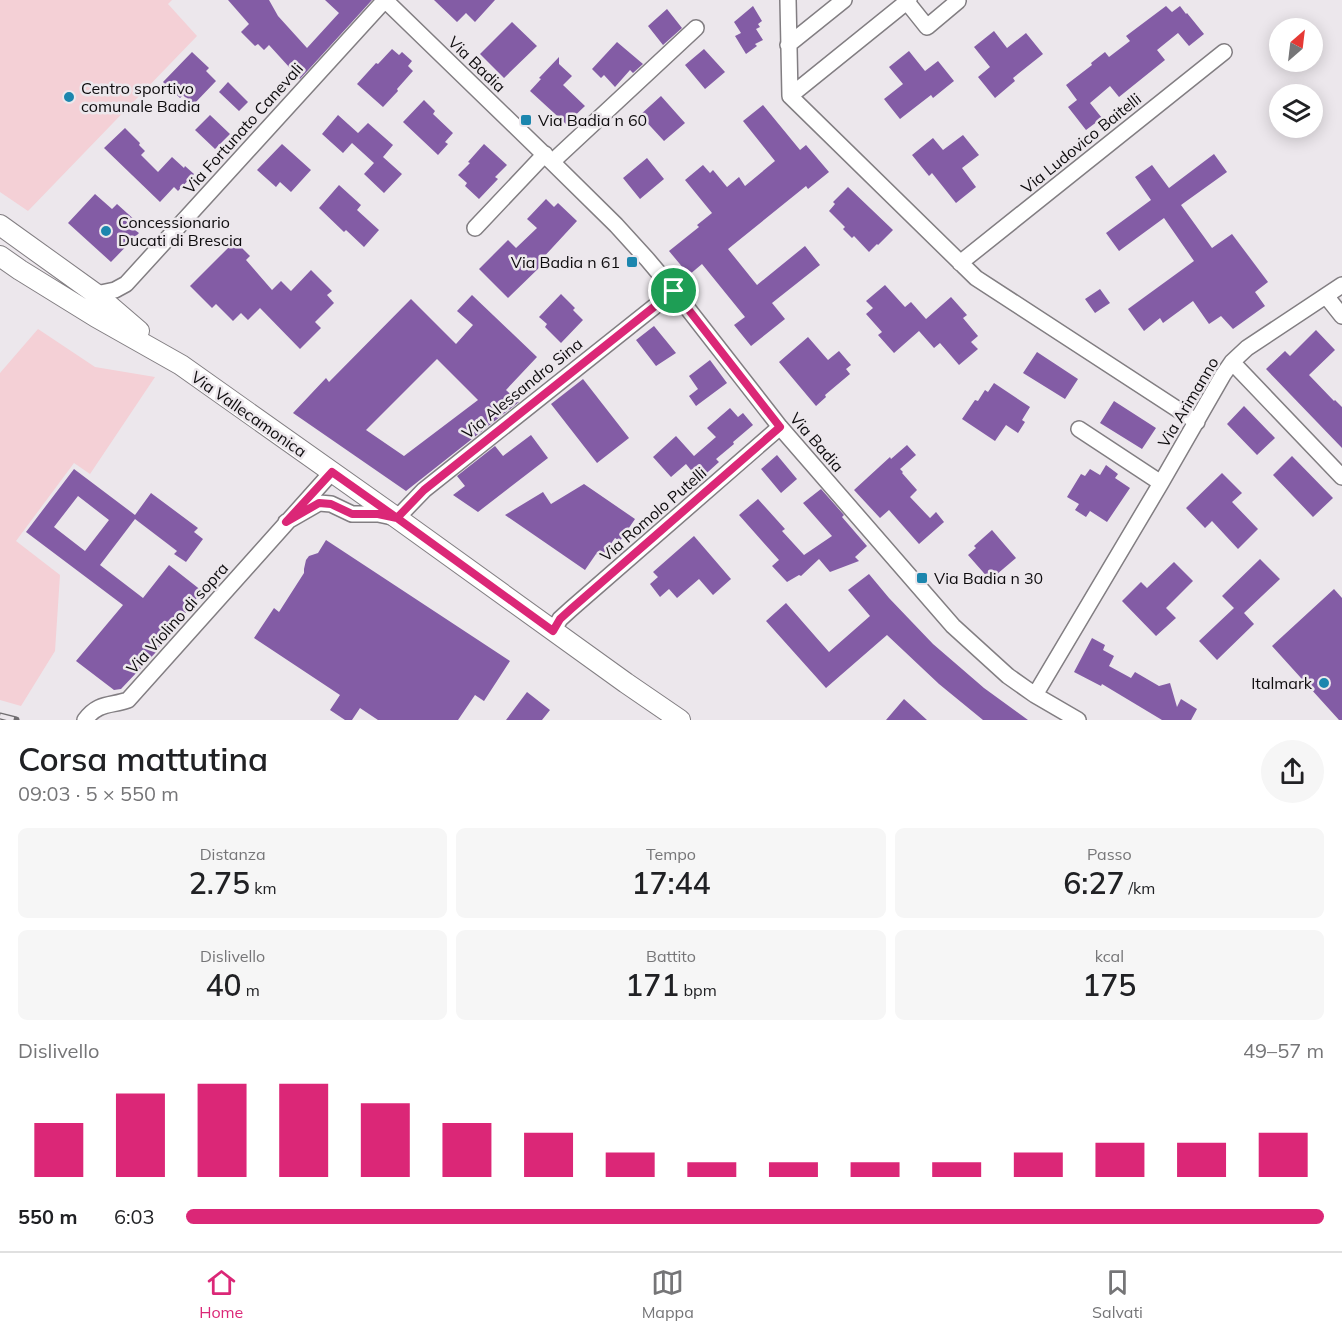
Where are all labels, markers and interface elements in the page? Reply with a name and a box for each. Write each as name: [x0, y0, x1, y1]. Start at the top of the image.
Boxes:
north arrow: [1269, 18, 1323, 72]
map controls: [1269, 18, 1323, 138]
street label: Via Badia: [444, 32, 510, 96]
street label: Via Fortunato Canevali: [179, 58, 307, 198]
place label: Centro sportivo comunale Badia: [81, 78, 200, 116]
button: layers: [1269, 84, 1323, 138]
street label: Via Ludovico Baitelli: [1017, 89, 1145, 197]
marker: Centro sportivo comunale Badia: [62, 90, 76, 104]
place label: Via Badia n 60: [538, 110, 647, 130]
marker: Via Badia n 60: [519, 113, 533, 127]
place label: Concessionario Ducati di Brescia: [118, 212, 242, 250]
marker: Concessionario Ducati di Brescia: [99, 224, 113, 238]
place label: Via Badia n 61: [511, 252, 620, 272]
marker: Via Badia n 61: [625, 255, 639, 269]
pin: [648, 265, 699, 316]
icon: arrive: [657, 274, 690, 307]
street label: Via Alessandro Sina: [458, 333, 586, 443]
street label: Via Arimanno: [1153, 353, 1223, 451]
street label: Via Vallecamonica: [187, 367, 311, 461]
street label: Via Badia: [786, 408, 848, 476]
street label: Via Romolo Putelli: [596, 462, 710, 566]
street label: Via Violino di sopra: [122, 558, 232, 678]
place label: Via Badia n 30: [934, 568, 1043, 588]
marker: Via Badia n 30: [915, 571, 929, 585]
place label: Italmark: [1251, 673, 1313, 693]
marker: Italmark: [1317, 676, 1331, 690]
text: Corsa mattutina: [18, 738, 268, 779]
button: share: [1261, 740, 1324, 803]
text: 09:03 · 5 × 550 m: [18, 781, 179, 806]
text: Distanza: [200, 844, 266, 864]
text: Tempo: [646, 844, 696, 864]
text: Passo: [1087, 844, 1132, 864]
text: 2.75: [189, 864, 250, 902]
text: 17:44: [631, 864, 711, 902]
text: 6:27: [1063, 864, 1124, 902]
text: km: [250, 878, 276, 898]
text: /km: [1124, 878, 1155, 898]
text: Dislivello: [200, 946, 265, 966]
text: Battito: [646, 946, 696, 966]
text: kcal: [1095, 946, 1124, 966]
text: 40: [206, 966, 242, 1004]
text: 171: [625, 966, 679, 1004]
text: 175: [1082, 966, 1136, 1004]
text: m: [242, 980, 260, 1000]
text: bpm: [679, 980, 717, 1000]
text: Dislivello: [18, 1038, 99, 1063]
text: 49–57 m: [1243, 1038, 1324, 1063]
text: 550 m: [18, 1204, 77, 1229]
text: 6:03: [114, 1204, 155, 1229]
tab: Home: [199, 1266, 243, 1322]
tab: Mappa: [642, 1266, 694, 1322]
tab: Salvati: [1092, 1266, 1143, 1322]

